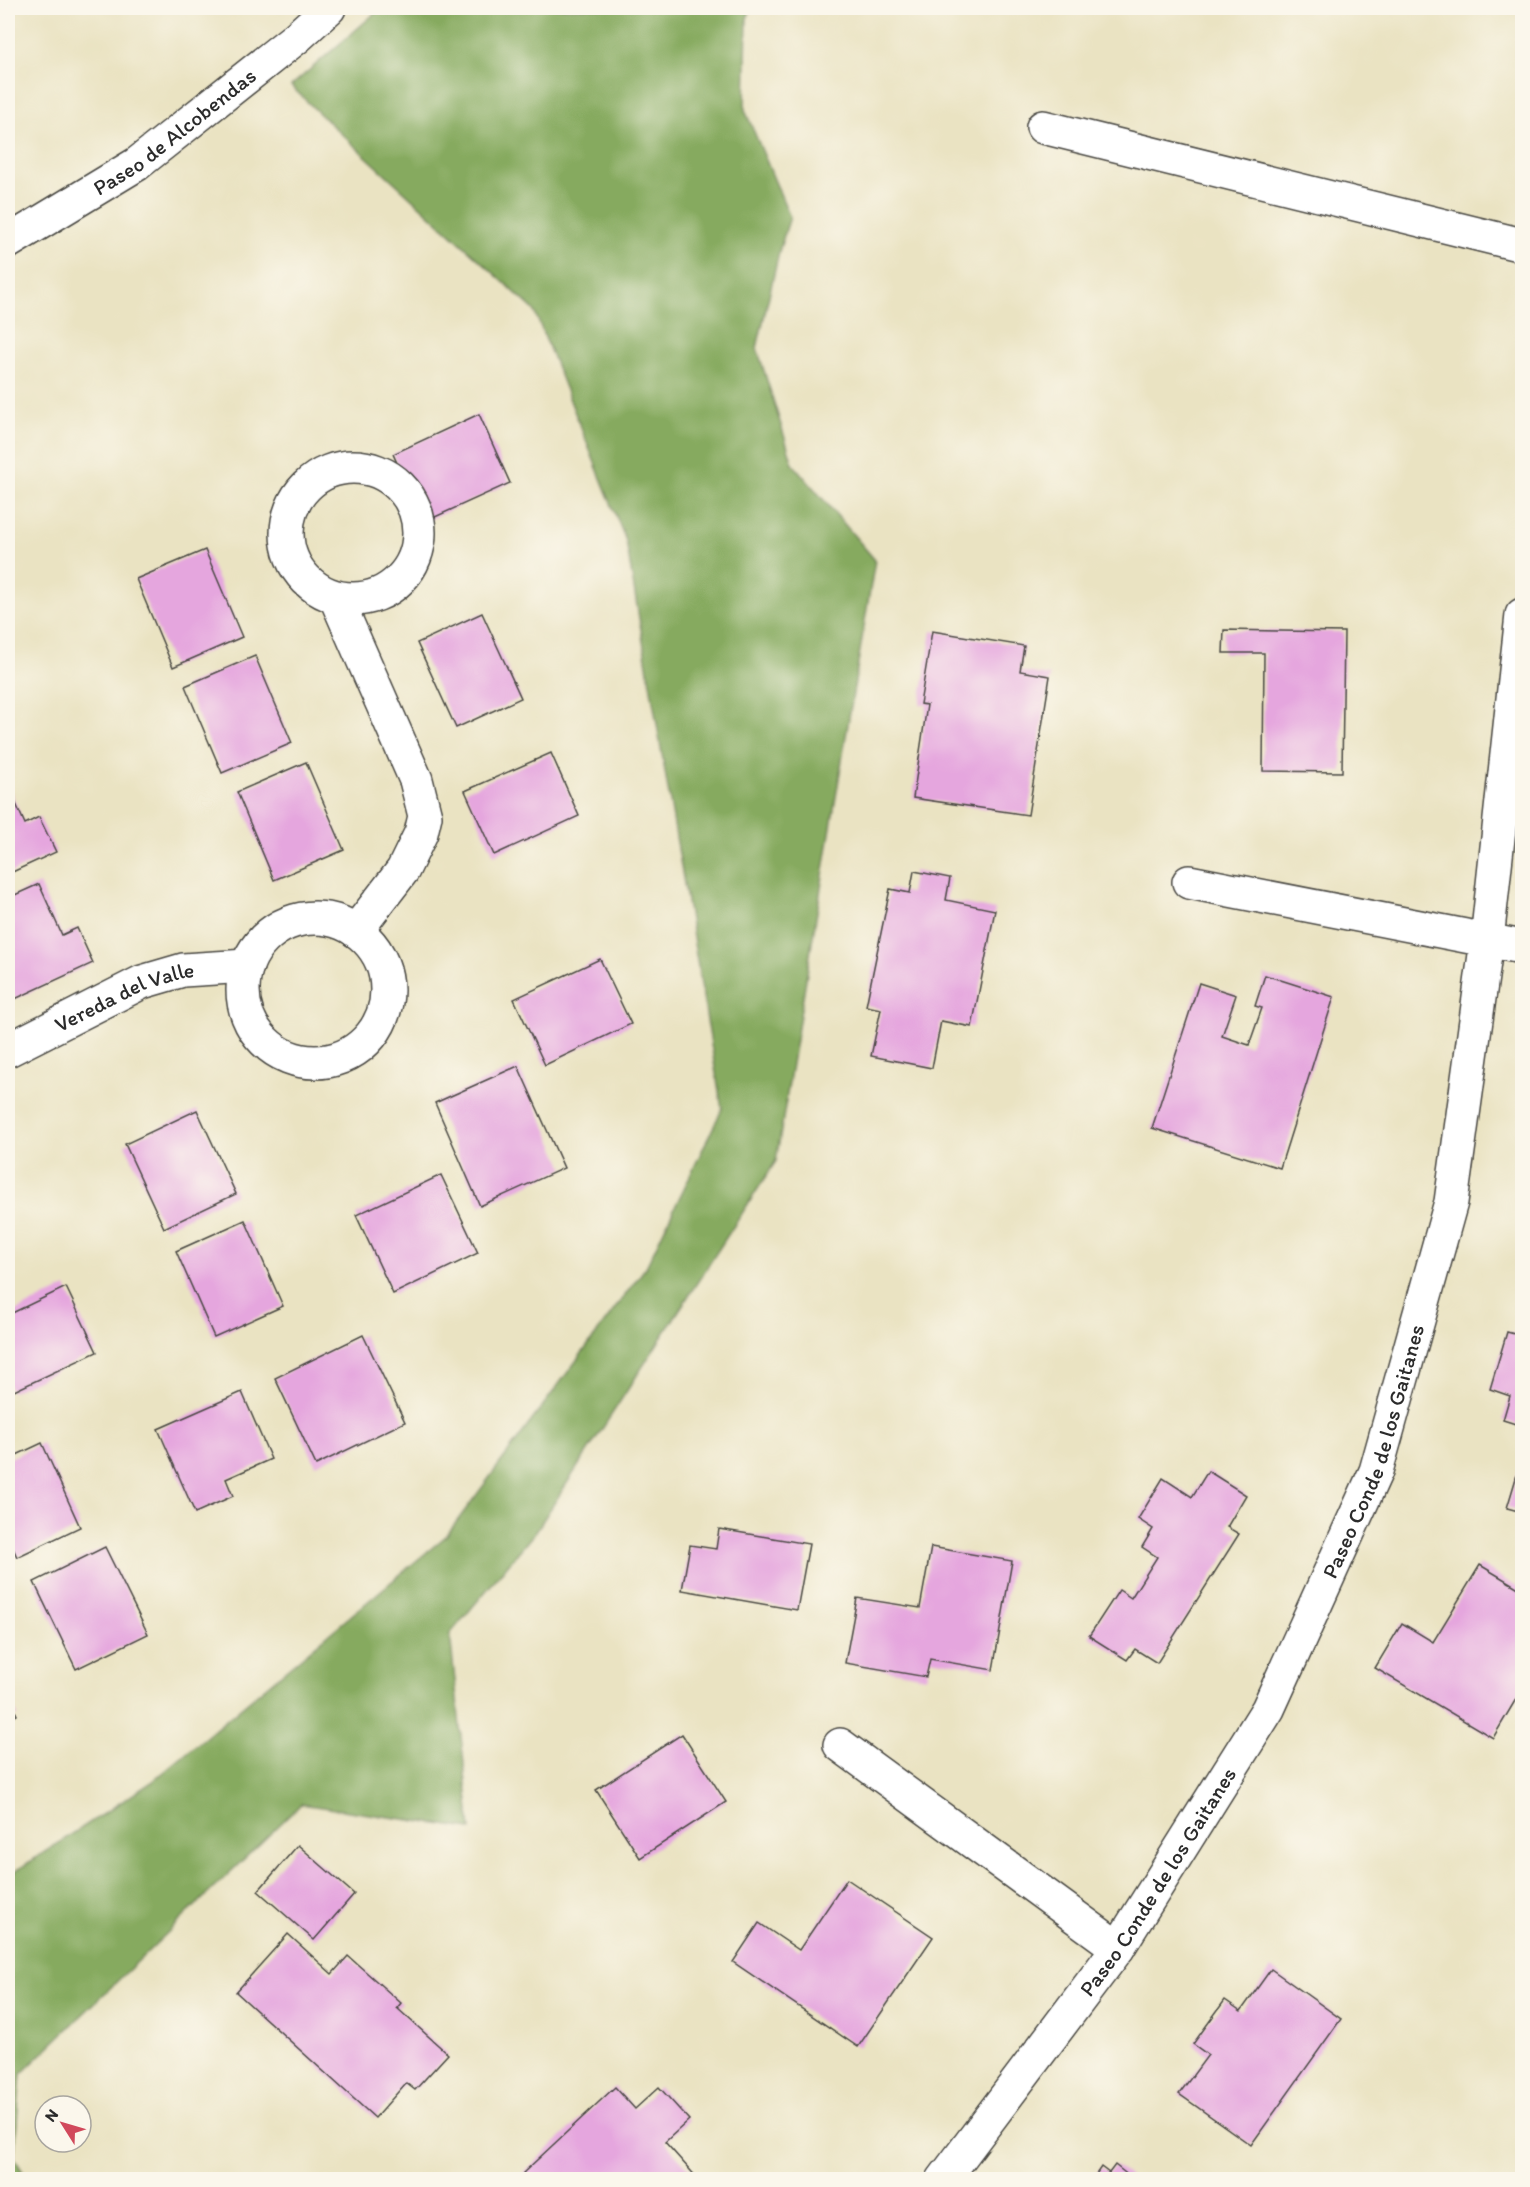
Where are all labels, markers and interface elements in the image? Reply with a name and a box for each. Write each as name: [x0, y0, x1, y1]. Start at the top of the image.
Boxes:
street label: Paseo de Alcobendas: [88, 62, 261, 201]
street label: Vereda del Valle: [50, 956, 195, 1038]
street label: Paseo Conde de los Gaitanes: [1316, 1321, 1430, 1582]
street label: Paseo Conde de los Gaitanes: [1074, 1762, 1242, 2002]
north arrow: [33, 2094, 93, 2154]
text: N: [41, 2105, 62, 2125]

